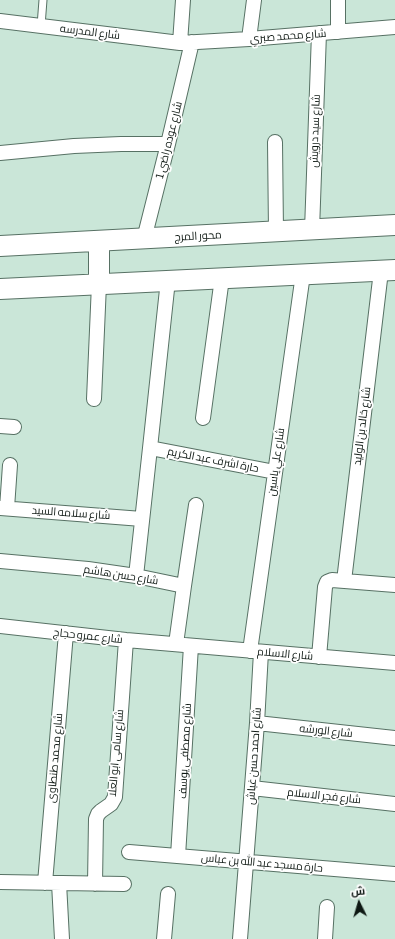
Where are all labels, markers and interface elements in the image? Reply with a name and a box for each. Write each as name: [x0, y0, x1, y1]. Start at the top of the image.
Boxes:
street label: شارع المدرسه: [59, 22, 121, 42]
street label: شارع محمد صبري: [249, 27, 327, 45]
street label: شارع سيد درويش: [307, 94, 323, 168]
street label: شارع عوده راضي 1: [153, 100, 185, 180]
street label: محور المرج: [174, 228, 222, 244]
street label: شارع خالد بن الوليد: [351, 386, 373, 466]
street label: شارع علي ياسين: [265, 427, 287, 497]
street label: حارة اشرف عبد الكريم: [166, 445, 260, 475]
street label: شارع سلامه السيد: [31, 504, 111, 522]
street label: شارع حسن هاشم: [83, 563, 159, 587]
street label: شارع عمرو حجاج: [53, 626, 123, 646]
street label: شارع الاسلام: [256, 645, 314, 663]
street label: شارع مصطفى يوسف: [176, 703, 194, 799]
street label: شارع احمد حسن غباش: [244, 707, 264, 805]
street label: شارع سامى ابو العلا: [106, 709, 126, 797]
street label: شارع محمد طنطاوى: [45, 713, 65, 803]
street label: شارع الورشه: [299, 722, 353, 740]
street label: شارع فجر الاسلام: [286, 786, 362, 806]
street label: حارة مسجد عبد الله بن عباس: [200, 851, 324, 875]
north arrow: [339, 883, 379, 923]
text: ش: [350, 884, 366, 898]

